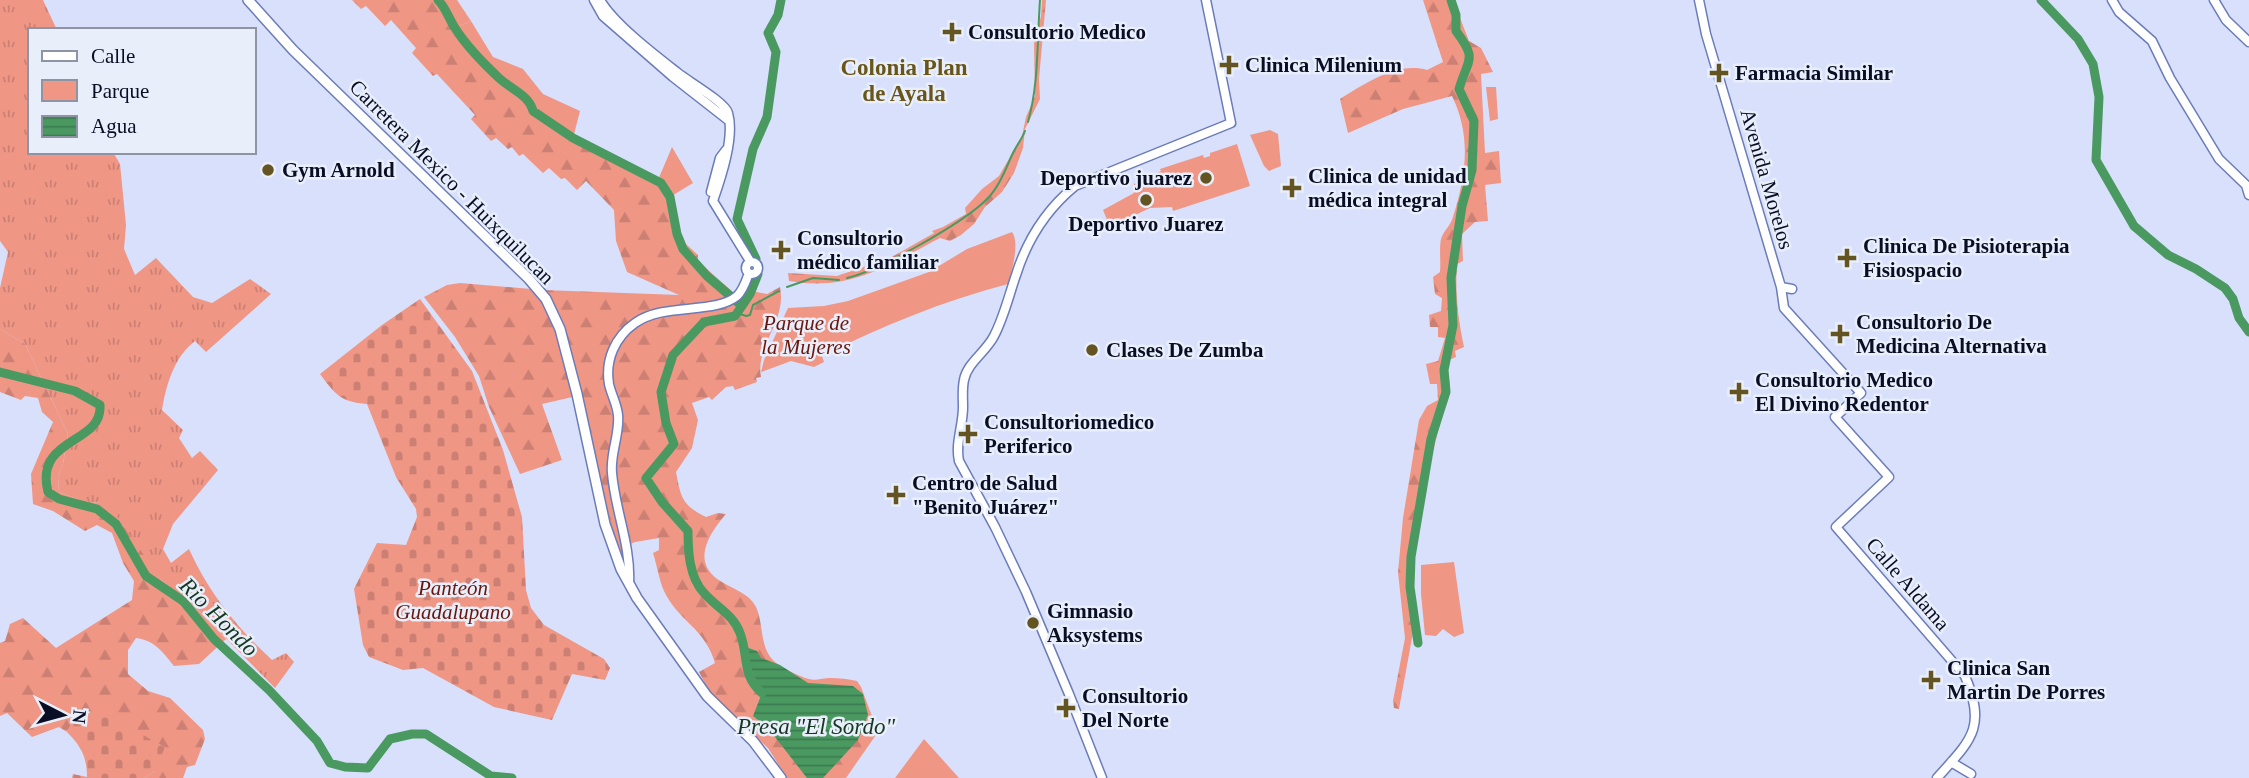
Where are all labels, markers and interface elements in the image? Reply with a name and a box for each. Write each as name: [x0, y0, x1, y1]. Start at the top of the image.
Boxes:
place label: Consultorio Medico: [968, 20, 1146, 44]
marker: Consultorio Medico: [942, 22, 962, 42]
legend: [28, 28, 256, 154]
text: Calle: [91, 44, 135, 68]
place label: Clinica Milenium: [1245, 53, 1402, 77]
district label: Colonia Plan de Ayala: [840, 55, 968, 106]
marker: Clinica Milenium: [1219, 55, 1239, 75]
place label: Farmacia Similar: [1735, 61, 1893, 85]
marker: Farmacia Similar: [1709, 63, 1729, 83]
street label: Carretera Mexico - Huixquilucan: [345, 75, 560, 290]
text: Parque: [91, 79, 149, 103]
street label: Avenida Morelos: [1736, 106, 1798, 252]
text: Agua: [91, 114, 137, 138]
place label: Gym Arnold: [282, 158, 395, 182]
marker: Gym Arnold: [260, 162, 276, 178]
place label: Clinica de unidad médica integral: [1308, 164, 1467, 212]
place label: Deportivo juarez: [1040, 166, 1192, 190]
marker: Deportivo juarez: [1198, 170, 1214, 186]
marker: Clinica de unidad médica integral: [1282, 178, 1302, 198]
marker: Deportivo Juarez: [1138, 192, 1154, 208]
place label: Deportivo Juarez: [1068, 212, 1224, 236]
place label: Consultorio médico familiar: [797, 226, 939, 274]
place label: Clinica De Pisioterapia Fisiospacio: [1863, 234, 2070, 282]
marker: Consultorio médico familiar: [771, 240, 791, 260]
marker: Clinica De Pisioterapia Fisiospacio: [1837, 248, 1857, 268]
place label: Consultorio De Medicina Alternativa: [1856, 310, 2047, 358]
park label: Parque de la Mujeres: [761, 311, 851, 359]
marker: Consultorio De Medicina Alternativa: [1830, 324, 1850, 344]
place label: Clases De Zumba: [1106, 338, 1264, 362]
marker: Clases De Zumba: [1084, 342, 1100, 358]
place label: Consultorio Medico El Divino Redentor: [1755, 368, 1933, 416]
marker: Consultorio Medico El Divino Redentor: [1729, 382, 1749, 402]
place label: Consultoriomedico Periferico: [984, 410, 1154, 458]
marker: Consultoriomedico Periferico: [958, 424, 978, 444]
place label: Centro de Salud "Benito Juárez": [912, 471, 1059, 519]
marker: Centro de Salud "Benito Juárez": [886, 485, 906, 505]
street label: Calle Aldama: [1861, 533, 1955, 636]
water label: Rio Hondo: [174, 572, 263, 661]
park label: Panteón Guadalupano: [395, 576, 511, 624]
place label: Gimnasio Aksystems: [1047, 599, 1143, 647]
marker: Gimnasio Aksystems: [1025, 615, 1041, 631]
place label: Clinica San Martin De Porres: [1947, 656, 2105, 704]
marker: Clinica San Martin De Porres: [1921, 670, 1941, 690]
north arrow: [28, 680, 98, 750]
place label: Consultorio Del Norte: [1082, 684, 1188, 732]
marker: Consultorio Del Norte: [1056, 698, 1076, 718]
text: N: [68, 709, 91, 725]
water label: Presa "El Sordo": [736, 714, 895, 739]

